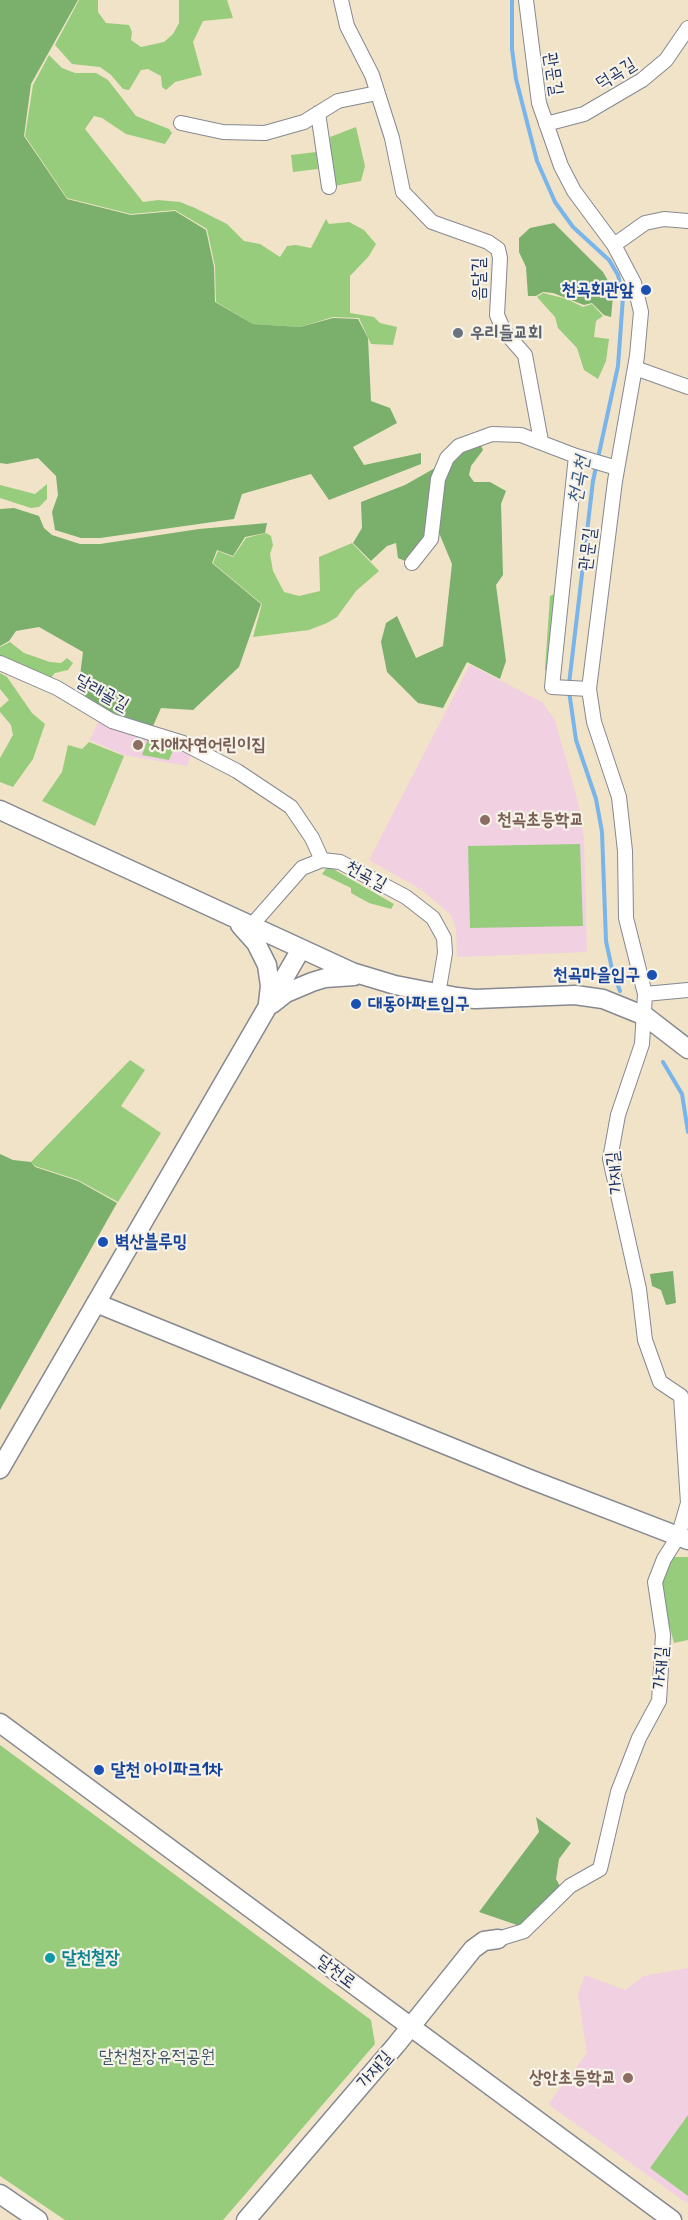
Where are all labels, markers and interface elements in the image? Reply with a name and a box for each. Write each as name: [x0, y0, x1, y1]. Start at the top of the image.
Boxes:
street label: 관문길: [539, 51, 567, 97]
street label: 덕곡길: [592, 53, 640, 95]
street label: 음달길: [468, 257, 490, 301]
place label: 천곡회관앞: [562, 279, 634, 301]
marker: 천곡회관앞: [639, 283, 653, 297]
place label: 우리들교회: [470, 322, 542, 344]
marker: 우리들교회: [451, 326, 465, 340]
water label: 천곡천: [563, 454, 595, 506]
street label: 관문길: [575, 526, 601, 572]
street label: 달래골길: [71, 670, 133, 716]
place label: 지애자연어린이집: [150, 734, 266, 756]
marker: 지애자연어린이집: [131, 738, 145, 752]
place label: 천곡초등학교: [497, 809, 584, 831]
marker: 천곡초등학교: [478, 813, 492, 827]
street label: 천곡길: [342, 856, 390, 896]
place label: 천곡마을입구: [553, 964, 640, 986]
marker: 천곡마을입구: [645, 968, 659, 982]
place label: 대동아파트입구: [368, 993, 469, 1015]
marker: 대동아파트입구: [349, 997, 363, 1011]
street label: 가재길: [602, 1150, 628, 1196]
place label: 벽산블루밍: [115, 1231, 187, 1253]
marker: 벽산블루밍: [96, 1235, 110, 1249]
street label: 가재길: [649, 1646, 673, 1690]
place label: 달천 아이파크1차: [111, 1759, 223, 1781]
marker: 달천 아이파크1차: [92, 1763, 106, 1777]
place label: 달천철장: [62, 1947, 120, 1969]
street label: 달천로: [312, 1950, 360, 1994]
marker: 달천철장: [43, 1951, 57, 1965]
park label: 달천철장유적공원: [99, 2046, 215, 2068]
street label: 가재길: [353, 2047, 397, 2093]
place label: 상안초등학교: [529, 2067, 616, 2089]
marker: 상안초등학교: [621, 2071, 635, 2085]

